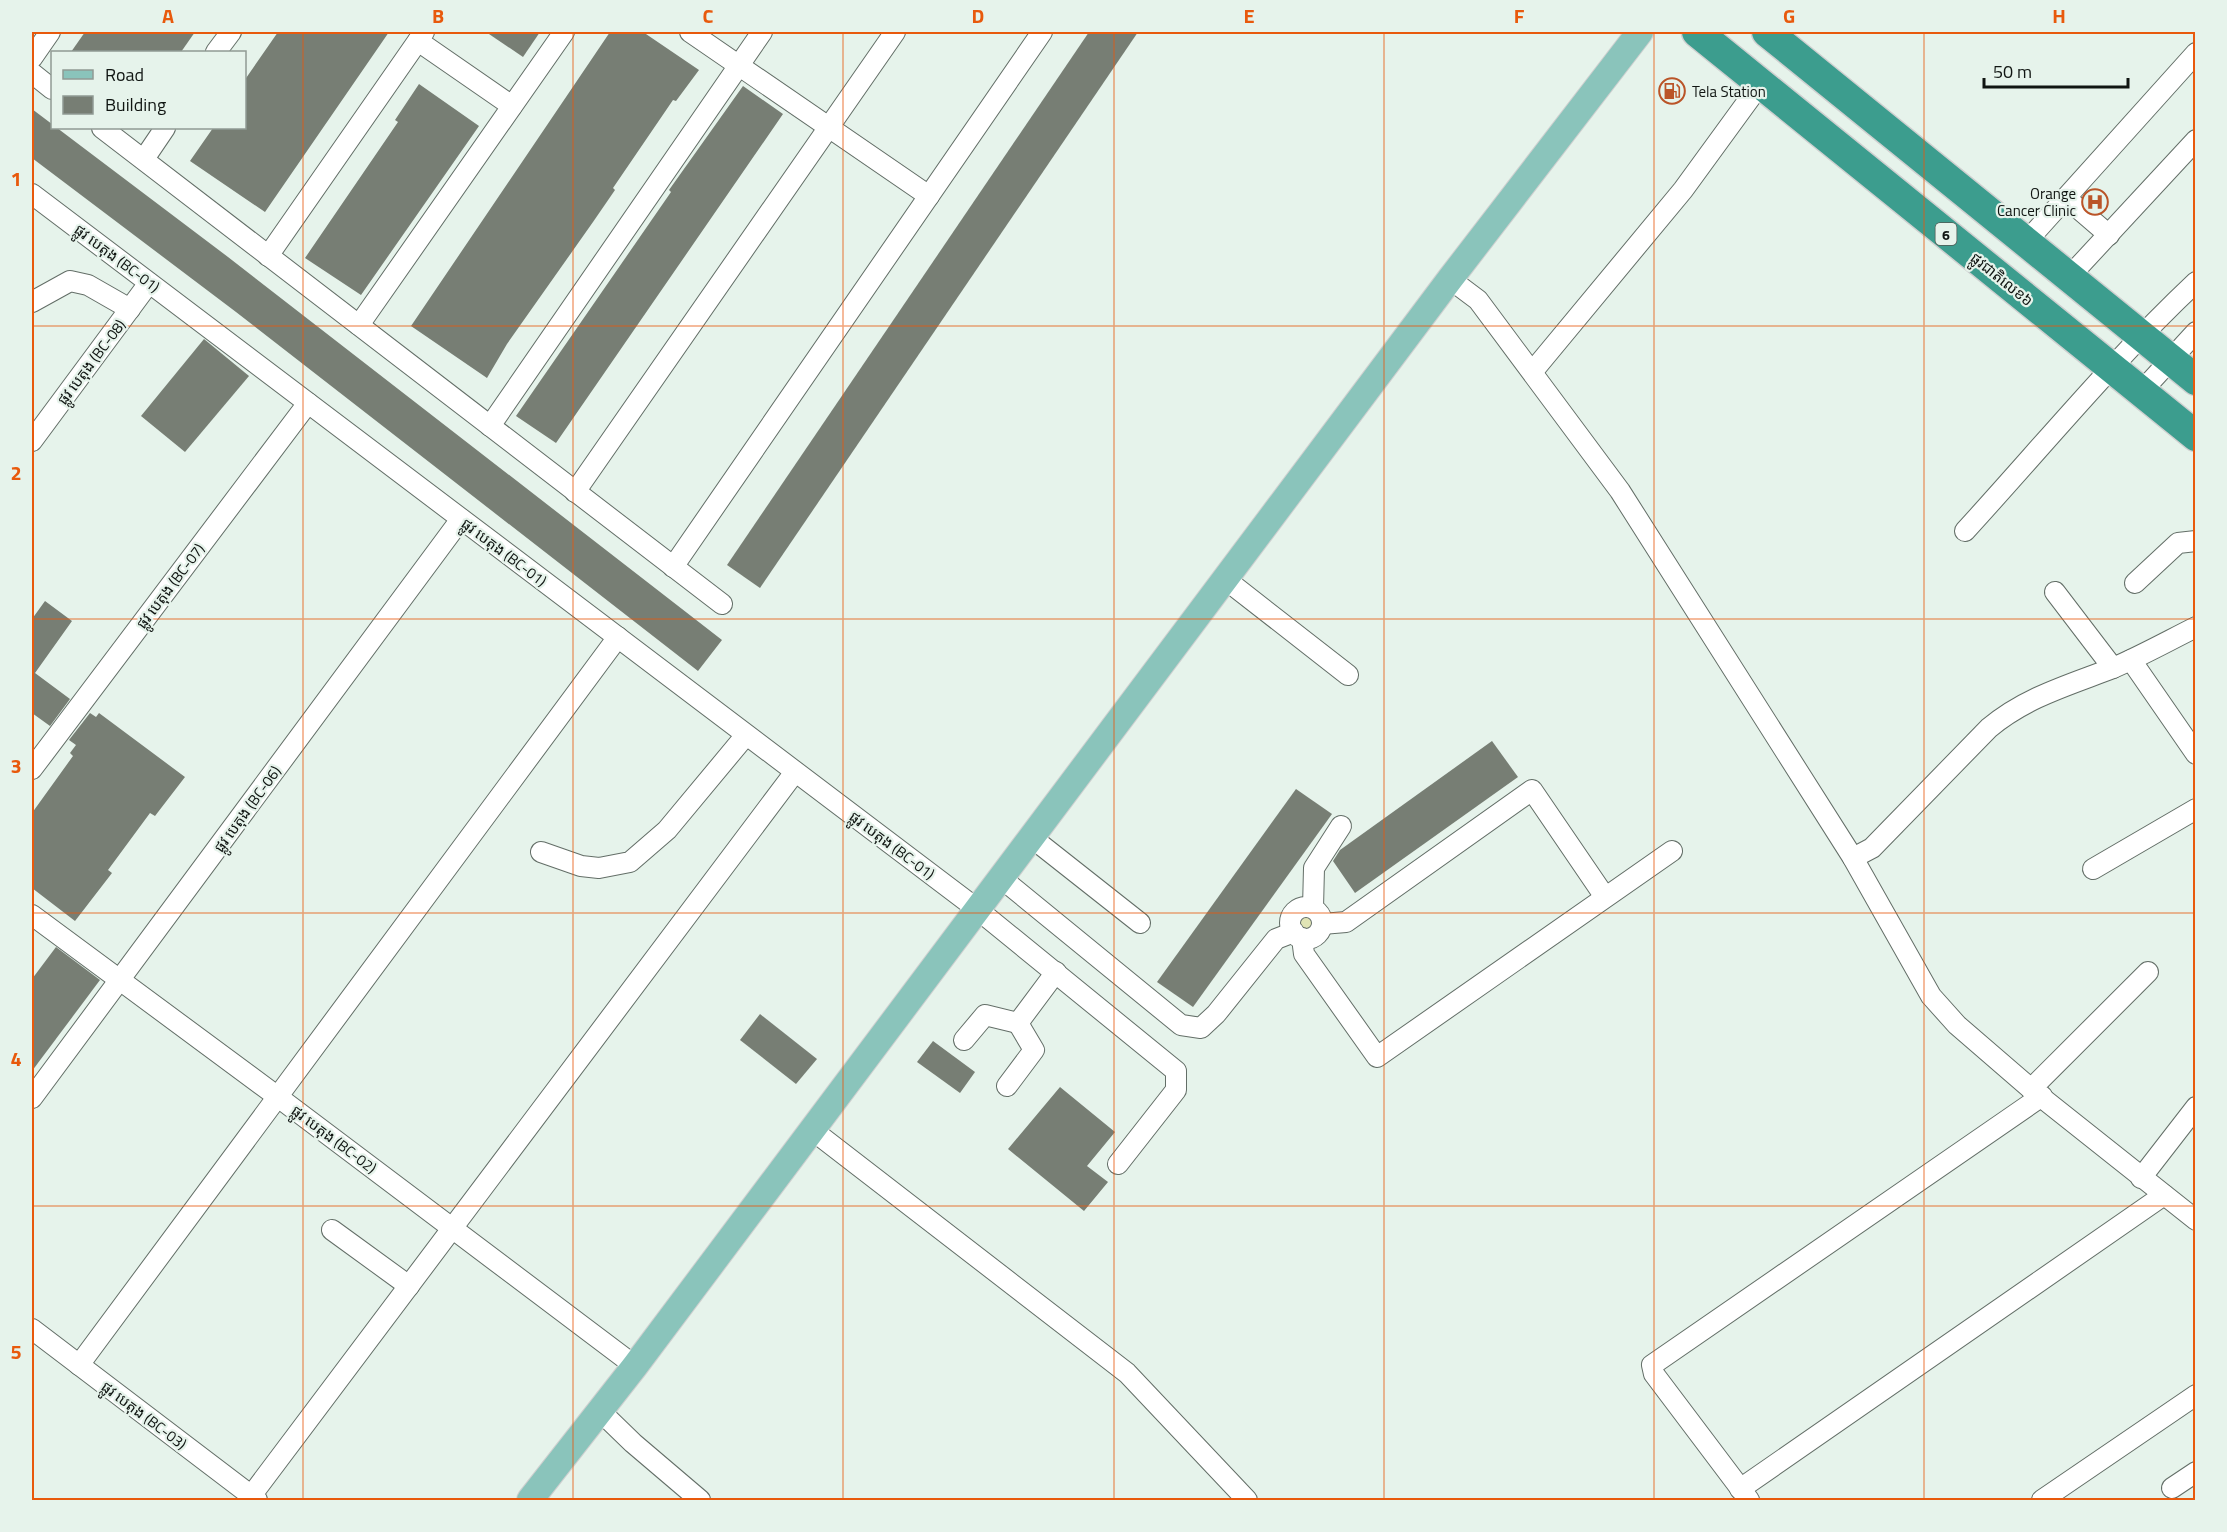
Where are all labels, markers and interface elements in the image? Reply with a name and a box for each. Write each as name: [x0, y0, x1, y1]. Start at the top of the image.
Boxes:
text: A: [162, 0, 174, 31]
text: B: [432, 0, 444, 31]
text: C: [703, 0, 714, 31]
text: D: [972, 0, 984, 31]
text: E: [1243, 0, 1255, 31]
text: F: [1514, 0, 1525, 31]
text: G: [1783, 0, 1795, 31]
text: H: [2052, 0, 2066, 31]
legend: [51, 51, 246, 129]
scale bar: [1984, 51, 2128, 89]
text: 50 m: [1993, 58, 2032, 85]
text: Road: [105, 61, 144, 88]
fuel station icon: Tela Station: [1657, 76, 1687, 106]
place label: Tela Station: [1692, 80, 1766, 103]
text: Building: [105, 91, 166, 118]
text: 1: [10, 163, 22, 194]
place label: Orange Cancer Clinic: [1997, 182, 2076, 222]
hospital icon: Orange Cancer Clinic: [2080, 187, 2110, 217]
street label: ផ្លូវ បេតុង (BC-01): [68, 218, 165, 300]
road number: 6: [1936, 223, 1956, 245]
street label: ផ្លូវជាតិលេខ៦: [1964, 246, 2038, 313]
street label: ផ្លូវ បេតុង (BC-08): [51, 314, 133, 411]
text: 2: [10, 457, 22, 488]
street label: ផ្លូវ បេតុង (BC-01): [455, 512, 552, 594]
street label: ផ្លូវ បេតុង (BC-07): [130, 538, 212, 635]
text: 3: [10, 750, 22, 781]
street label: ផ្លូវ បេតុង (BC-06): [208, 761, 288, 859]
street label: ផ្លូវ បេតុង (BC-01): [843, 805, 940, 887]
text: 4: [10, 1043, 22, 1074]
street label: ផ្លូវ បេតុង (BC-02): [285, 1099, 382, 1181]
text: 5: [10, 1336, 22, 1367]
street label: ផ្លូវ បេតុង (BC-03): [95, 1375, 192, 1457]

